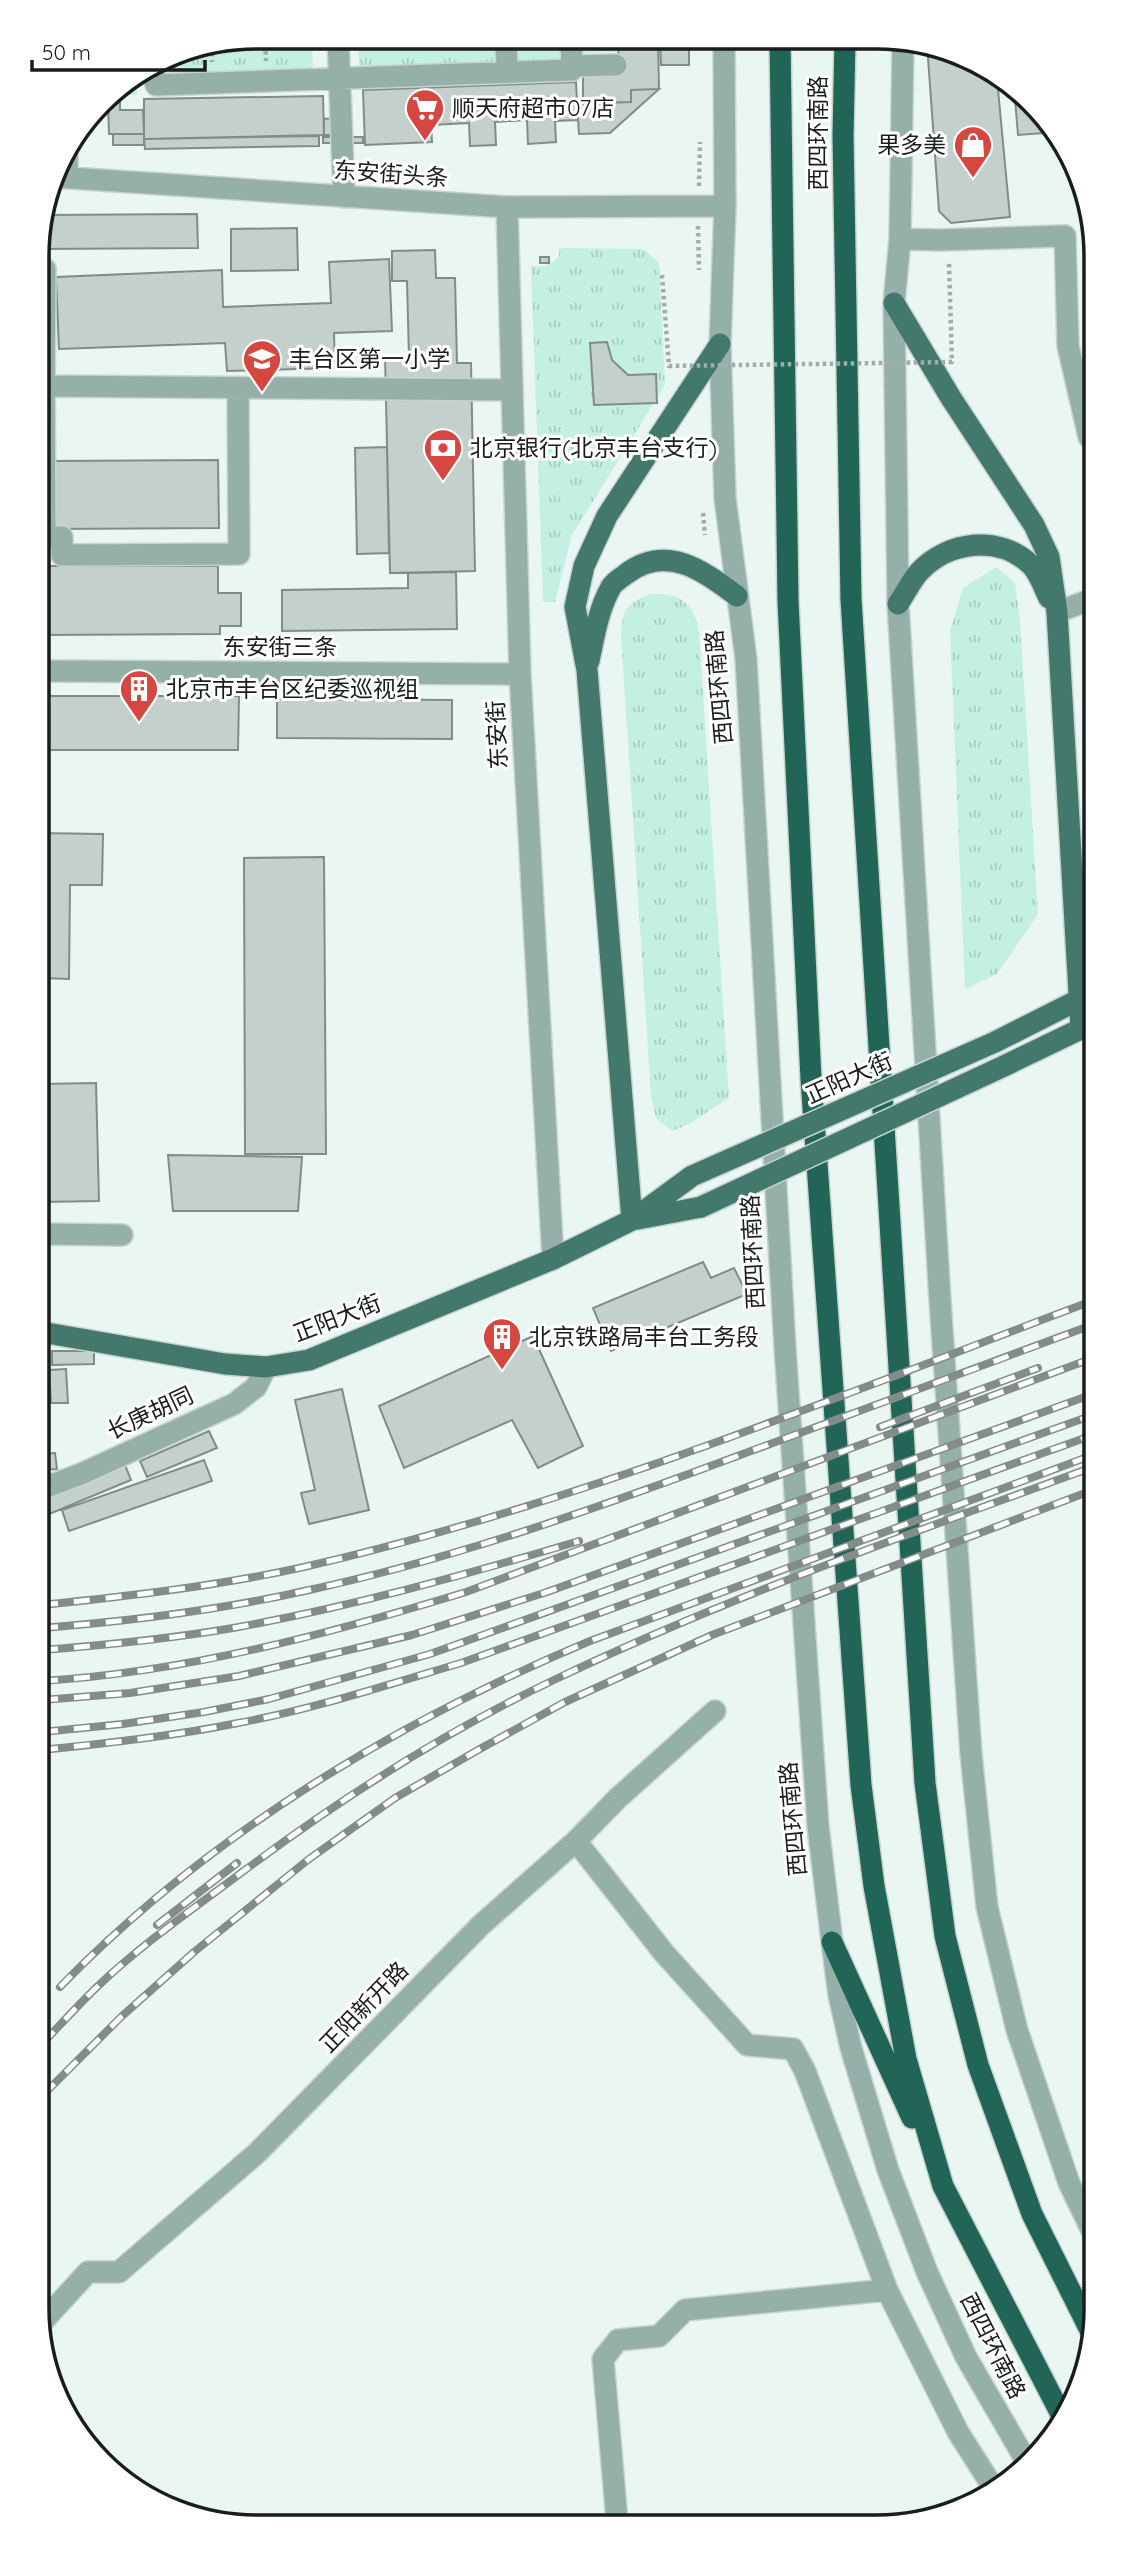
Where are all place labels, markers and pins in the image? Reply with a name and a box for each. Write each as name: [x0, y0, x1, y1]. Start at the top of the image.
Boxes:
supermarket icon: 顺天府超市07店: [404, 87, 446, 142]
place label: 顺天府超市07店: [452, 93, 614, 122]
shop icon: 果多美: [952, 124, 994, 179]
place label: 果多美: [877, 130, 946, 159]
school or university icon: 丰台区第一小学: [241, 338, 283, 393]
place label: 丰台区第一小学: [289, 344, 450, 373]
bank icon: 北京银行(北京丰台支行): [422, 427, 464, 482]
place label: 北京银行(北京丰台支行): [470, 433, 717, 462]
building icon: 北京市丰台区纪委巡视组: [118, 668, 160, 723]
place label: 北京市丰台区纪委巡视组: [166, 674, 419, 703]
building icon: 北京铁路局丰台工务段: [481, 1316, 523, 1371]
place label: 北京铁路局丰台工务段: [529, 1322, 759, 1351]

